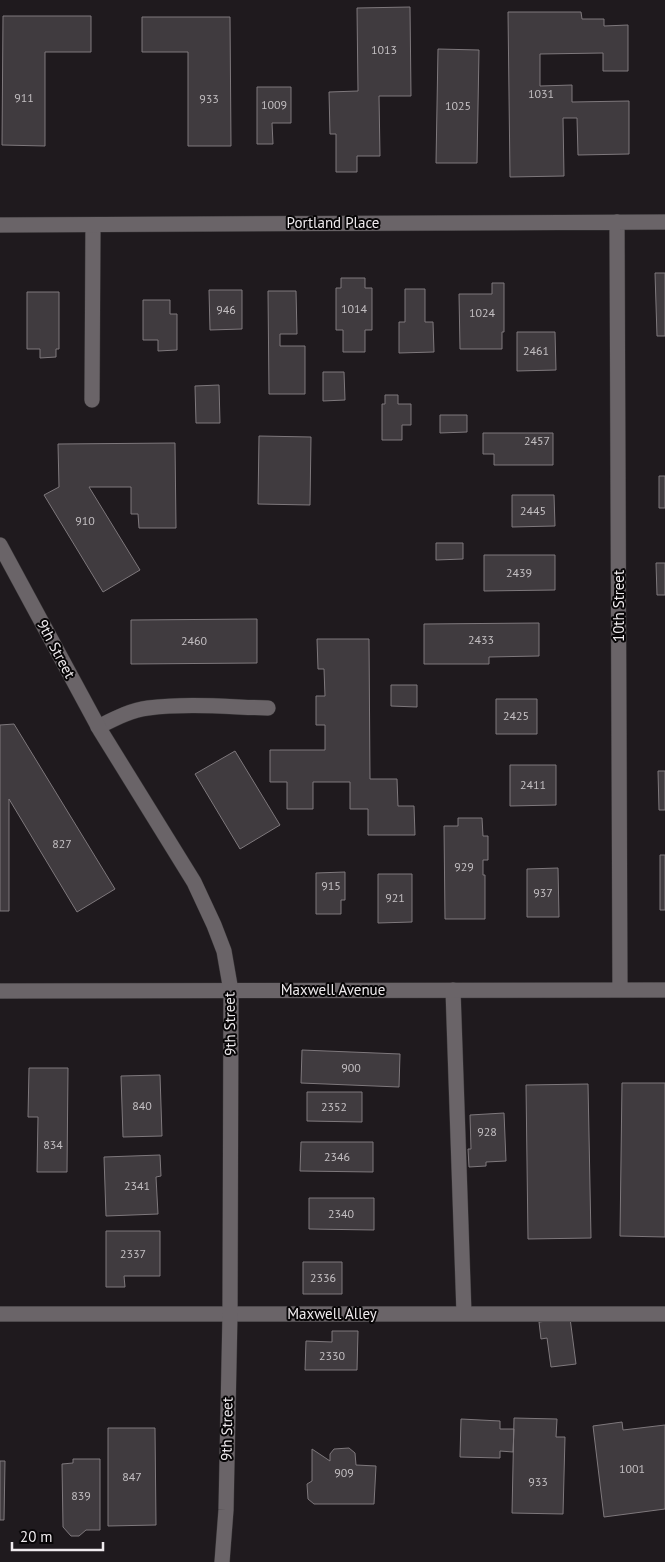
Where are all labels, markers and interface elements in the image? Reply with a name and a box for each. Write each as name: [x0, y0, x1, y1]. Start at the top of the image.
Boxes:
house number: 1013: [371, 42, 397, 57]
house number: 1031: [528, 86, 554, 101]
house number: 911: [14, 90, 34, 105]
house number: 933: [199, 91, 219, 106]
house number: 1009: [261, 97, 287, 112]
house number: 1025: [445, 98, 471, 113]
street label: Portland Place: [287, 213, 379, 232]
house number: 1014: [341, 301, 368, 316]
house number: 946: [216, 302, 236, 317]
house number: 1024: [469, 305, 496, 320]
house number: 2461: [523, 343, 549, 358]
house number: 2457: [524, 433, 550, 448]
house number: 2445: [520, 503, 546, 518]
house number: 910: [75, 513, 95, 528]
house number: 2439: [506, 565, 532, 580]
street label: 10th Street: [609, 570, 628, 642]
street label: 9th Street: [33, 616, 80, 681]
house number: 2433: [468, 632, 494, 647]
house number: 2460: [181, 633, 208, 648]
house number: 2425: [503, 708, 529, 723]
house number: 2411: [520, 777, 546, 792]
house number: 827: [52, 836, 72, 851]
house number: 929: [454, 859, 474, 874]
house number: 915: [321, 878, 341, 893]
house number: 937: [533, 885, 553, 900]
house number: 921: [385, 890, 405, 905]
street label: Maxwell Avenue: [281, 980, 385, 999]
street label: 9th Street: [219, 992, 240, 1056]
house number: 900: [341, 1060, 361, 1075]
house number: 840: [132, 1098, 152, 1113]
house number: 2352: [321, 1099, 347, 1114]
house number: 928: [477, 1124, 497, 1139]
house number: 834: [43, 1137, 63, 1152]
house number: 2346: [324, 1149, 350, 1164]
house number: 2341: [124, 1178, 150, 1193]
house number: 2340: [328, 1206, 355, 1221]
house number: 2337: [120, 1246, 146, 1261]
house number: 2336: [310, 1270, 336, 1285]
street label: Maxwell Alley: [287, 1304, 377, 1323]
house number: 2330: [319, 1348, 346, 1363]
street label: 9th Street: [216, 1397, 237, 1461]
house number: 1001: [619, 1461, 645, 1476]
house number: 909: [334, 1465, 354, 1480]
house number: 847: [122, 1469, 142, 1484]
house number: 933: [528, 1474, 548, 1489]
house number: 839: [71, 1488, 91, 1503]
scale bar: [12, 1520, 104, 1552]
text: 20 m: [20, 1527, 53, 1546]

